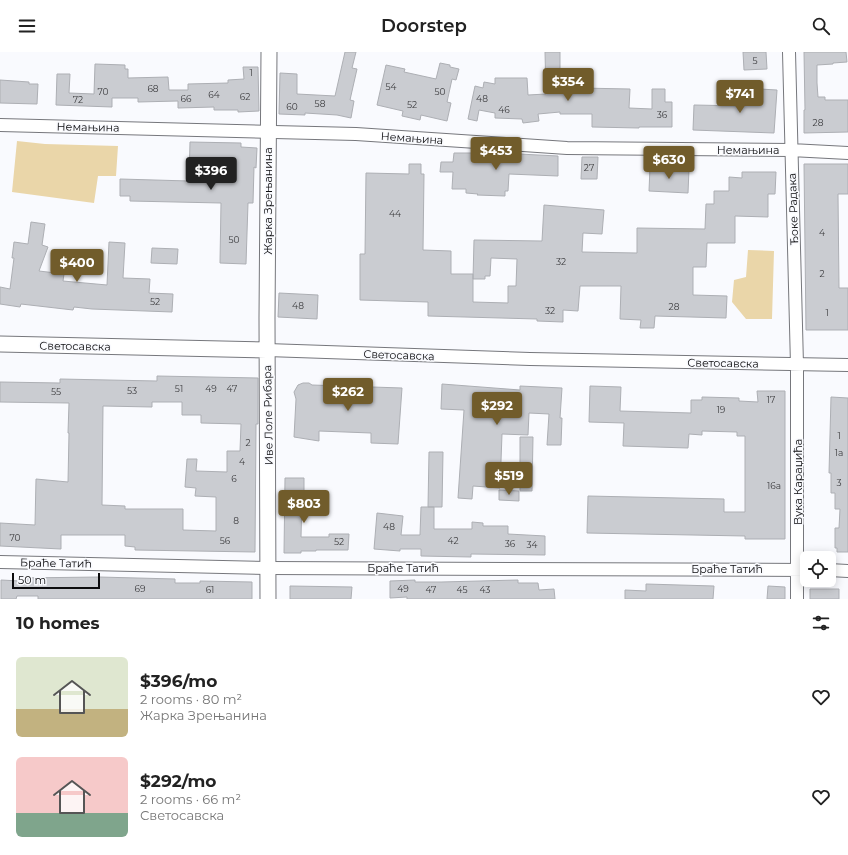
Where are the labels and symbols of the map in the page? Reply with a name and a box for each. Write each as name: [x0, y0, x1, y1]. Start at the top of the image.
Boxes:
house number: 5: [752, 55, 758, 66]
house number: 1: [249, 67, 253, 78]
pin: $354: [544, 68, 592, 102]
pin: $741: [716, 80, 764, 114]
house number: 54: [385, 81, 397, 92]
house number: 68: [147, 83, 159, 94]
house number: 70: [97, 86, 109, 97]
house number: 50: [434, 86, 446, 97]
house number: 64: [208, 89, 220, 100]
house number: 62: [240, 91, 250, 102]
house number: 66: [181, 93, 192, 104]
house number: 48: [476, 93, 488, 104]
house number: 72: [73, 94, 83, 105]
house number: 58: [315, 98, 326, 109]
house number: 52: [407, 99, 417, 110]
house number: 60: [286, 101, 298, 112]
house number: 46: [498, 104, 510, 115]
house number: 36: [657, 109, 668, 120]
house number: 28: [813, 117, 824, 128]
street label: Немањина: [57, 119, 119, 135]
street label: Немањина: [380, 129, 444, 147]
pin: $453: [472, 137, 520, 171]
street label: Немањина: [717, 143, 779, 157]
pin: $630: [645, 146, 693, 180]
street label: Жарка Зрењанина: [261, 147, 275, 255]
pin: $396: [187, 157, 235, 191]
house number: 27: [584, 162, 594, 173]
street label: Ђоке Радака: [785, 173, 801, 245]
house number: 44: [389, 208, 401, 219]
house number: 4: [819, 227, 825, 238]
house number: 50: [228, 234, 240, 245]
pin: $400: [53, 249, 101, 283]
house number: 32: [556, 256, 566, 267]
house number: 2: [819, 268, 825, 279]
house number: 52: [150, 296, 160, 307]
house number: 48: [292, 300, 304, 311]
house number: 28: [669, 301, 680, 312]
house number: 32: [545, 305, 555, 316]
house number: 1: [825, 307, 829, 318]
street label: Светосавска: [39, 338, 111, 354]
street label: Светосавска: [363, 347, 435, 363]
street label: Светосавска: [687, 355, 759, 371]
street label: Иве Лоле Рибара: [260, 365, 276, 465]
pin: $262: [324, 378, 372, 412]
house number: 51: [175, 383, 183, 394]
house number: 49: [205, 383, 217, 394]
house number: 47: [227, 383, 237, 394]
house number: 53: [127, 385, 137, 396]
house number: 55: [51, 386, 61, 397]
pin: $292: [473, 392, 521, 426]
house number: 17: [767, 394, 775, 405]
house number: 19: [717, 404, 726, 415]
house number: 1: [837, 430, 841, 441]
house number: 2: [245, 437, 251, 448]
street label: Вука Караџића: [791, 439, 805, 525]
house number: 1a: [835, 447, 843, 458]
house number: 4: [239, 456, 245, 467]
pin: $519: [485, 462, 533, 496]
house number: 6: [231, 473, 237, 484]
house number: 3: [836, 477, 842, 488]
house number: 16a: [767, 480, 781, 491]
pin: $803: [280, 490, 328, 524]
house number: 8: [233, 515, 239, 526]
house number: 48: [383, 521, 395, 532]
house number: 70: [9, 532, 21, 543]
house number: 56: [220, 535, 231, 546]
house number: 42: [447, 535, 459, 546]
house number: 52: [334, 536, 344, 547]
house number: 36: [505, 538, 516, 549]
house number: 34: [526, 539, 538, 550]
street label: Браће Татић: [20, 555, 92, 571]
street label: Браће Татић: [367, 561, 439, 575]
street label: Браће Татић: [691, 562, 763, 576]
scale bar: [12, 571, 100, 590]
house number: 69: [135, 583, 146, 594]
house number: 49: [397, 583, 409, 594]
house number: 61: [206, 584, 214, 595]
house number: 47: [426, 584, 436, 595]
house number: 45: [456, 584, 468, 595]
house number: 43: [480, 584, 490, 595]

